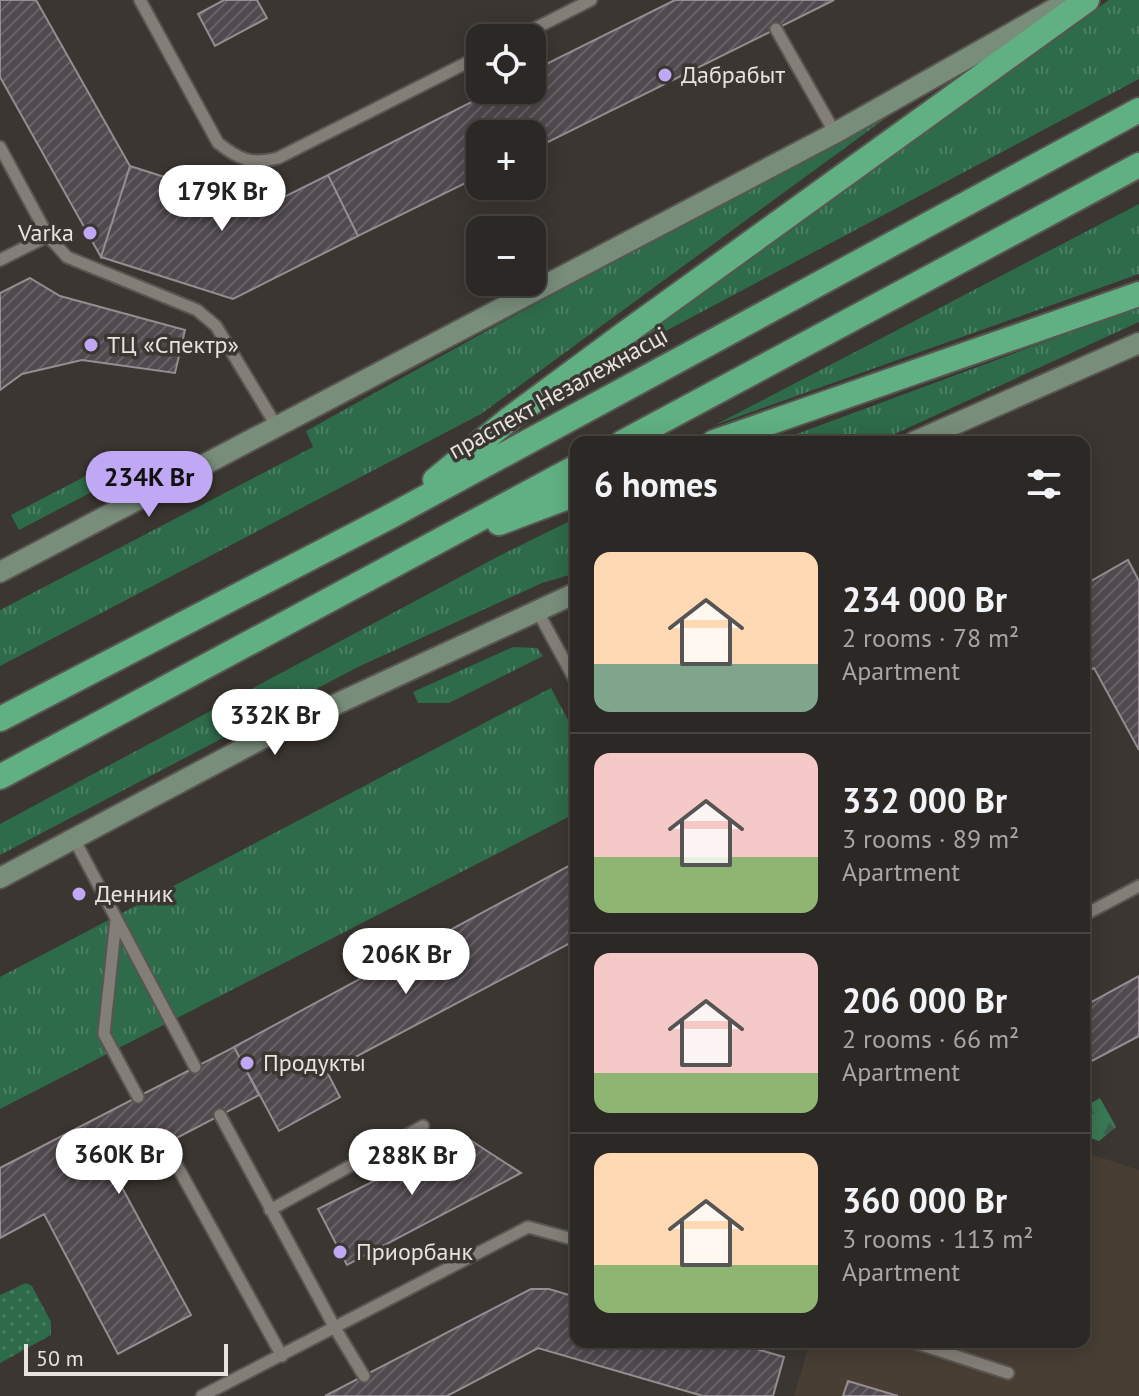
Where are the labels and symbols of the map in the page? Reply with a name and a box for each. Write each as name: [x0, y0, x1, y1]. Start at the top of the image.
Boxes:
place label: Дабрабыт: [681, 59, 785, 90]
marker: Дабрабыт: [656, 66, 674, 84]
pin: 179K Br: [148, 165, 296, 233]
place label: Varka: [17, 217, 74, 248]
marker: Varka: [81, 224, 99, 242]
street label: праспект Незалежнасці: [443, 319, 673, 466]
place label: ТЦ «Спектр»: [107, 329, 239, 360]
marker: ТЦ «Спектр»: [82, 336, 100, 354]
pin: 234K Br: [75, 451, 223, 519]
pin: 332K Br: [201, 689, 349, 757]
place label: Денник: [95, 878, 174, 909]
marker: Денник: [70, 885, 88, 903]
pin: 206K Br: [332, 928, 480, 996]
place label: Продукты: [263, 1047, 366, 1078]
marker: Продукты: [238, 1054, 256, 1072]
pin: 360K Br: [45, 1128, 193, 1196]
pin: 288K Br: [338, 1129, 486, 1197]
place label: Приорбанк: [356, 1236, 473, 1267]
marker: Приорбанк: [331, 1243, 349, 1261]
scale bar: [24, 1340, 228, 1376]

